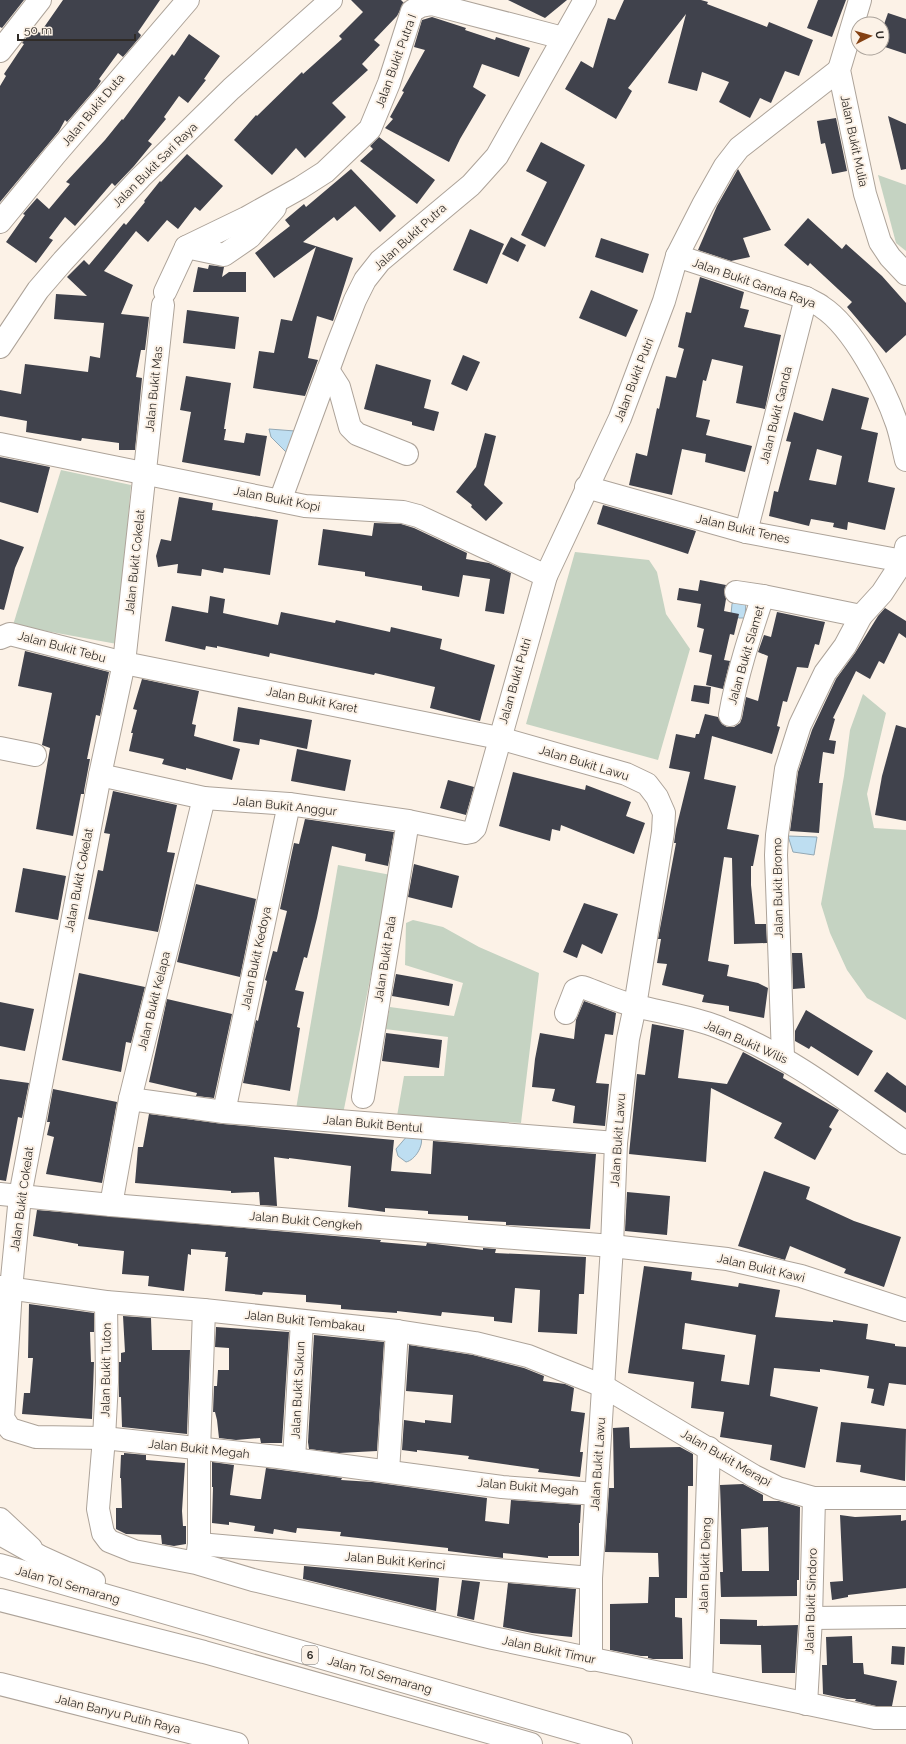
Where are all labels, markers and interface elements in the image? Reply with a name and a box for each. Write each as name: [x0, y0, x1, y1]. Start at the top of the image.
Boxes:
street label: Jalan Bukit Putra I: [373, 12, 419, 110]
scale bar: [18, 16, 135, 42]
north arrow: [850, 16, 890, 56]
text: 50 m: [24, 23, 52, 37]
text: U: [873, 30, 886, 40]
street label: Jalan Bukit Duta: [59, 71, 127, 149]
street label: Jalan Bukit Mulia: [837, 94, 871, 188]
street label: Jalan Bukit Sari Raya: [110, 120, 200, 210]
street label: Jalan Bukit Putra: [371, 201, 449, 273]
street label: Jalan Bukit Ganda Raya: [691, 255, 817, 311]
street label: Jalan Bukit Putri: [612, 336, 656, 424]
street label: Jalan Bukit Mas: [143, 345, 165, 433]
street label: Jalan Bukit Ganda: [757, 365, 795, 465]
street label: Jalan Bukit Kopi: [233, 484, 321, 514]
street label: Jalan Bukit Cokelat: [123, 509, 147, 615]
street label: Jalan Bukit Tenes: [695, 511, 791, 547]
street label: Jalan Bukit Slamet: [725, 604, 767, 706]
street label: Jalan Bukit Tebu: [17, 629, 107, 665]
street label: Jalan Bukit Putri: [496, 636, 534, 726]
street label: Jalan Bukit Karet: [265, 684, 359, 716]
street label: Jalan Bukit Lawu: [537, 743, 631, 783]
street label: Jalan Bukit Anggur: [232, 794, 338, 818]
street label: Jalan Bukit Cokelat: [62, 827, 96, 933]
street label: Jalan Bukit Bromo: [770, 838, 786, 938]
street label: Jalan Bukit Kedoya: [238, 905, 274, 1011]
street label: Jalan Bukit Pala: [371, 915, 399, 1003]
street label: Jalan Bukit Kelapa: [135, 950, 173, 1052]
street label: Jalan Bukit Wilis: [702, 1017, 790, 1067]
street label: Jalan Bukit Lawu: [608, 1093, 628, 1187]
street label: Jalan Bukit Bentul: [323, 1113, 424, 1135]
street label: Jalan Bukit Cokelat: [8, 1146, 36, 1252]
street label: Jalan Bukit Cengkeh: [249, 1209, 363, 1233]
street label: Jalan Bukit Kawi: [716, 1251, 806, 1285]
street label: Jalan Bukit Tembakau: [244, 1308, 366, 1334]
street label: Jalan Bukit Tuton: [98, 1323, 114, 1417]
street label: Jalan Bukit Sukun: [288, 1341, 308, 1439]
street label: Jalan Bukit Lawu: [588, 1417, 608, 1511]
street label: Jalan Bukit Merapi: [679, 1427, 773, 1489]
street label: Jalan Bukit Megah: [148, 1437, 250, 1461]
street label: Jalan Bukit Megah: [477, 1476, 579, 1498]
street label: Jalan Bukit Dieng: [696, 1517, 714, 1613]
street label: Jalan Bukit Sindoro: [802, 1548, 820, 1654]
street label: Jalan Bukit Kerinci: [344, 1550, 446, 1572]
street label: Jalan Tol Semarang: [14, 1563, 122, 1607]
street label: Jalan Bukit Timur: [501, 1633, 598, 1667]
road number: 6: [302, 1646, 318, 1664]
street label: Jalan Tol Semarang: [326, 1653, 434, 1697]
street label: Jalan Banyu Putih Raya: [54, 1692, 182, 1736]

